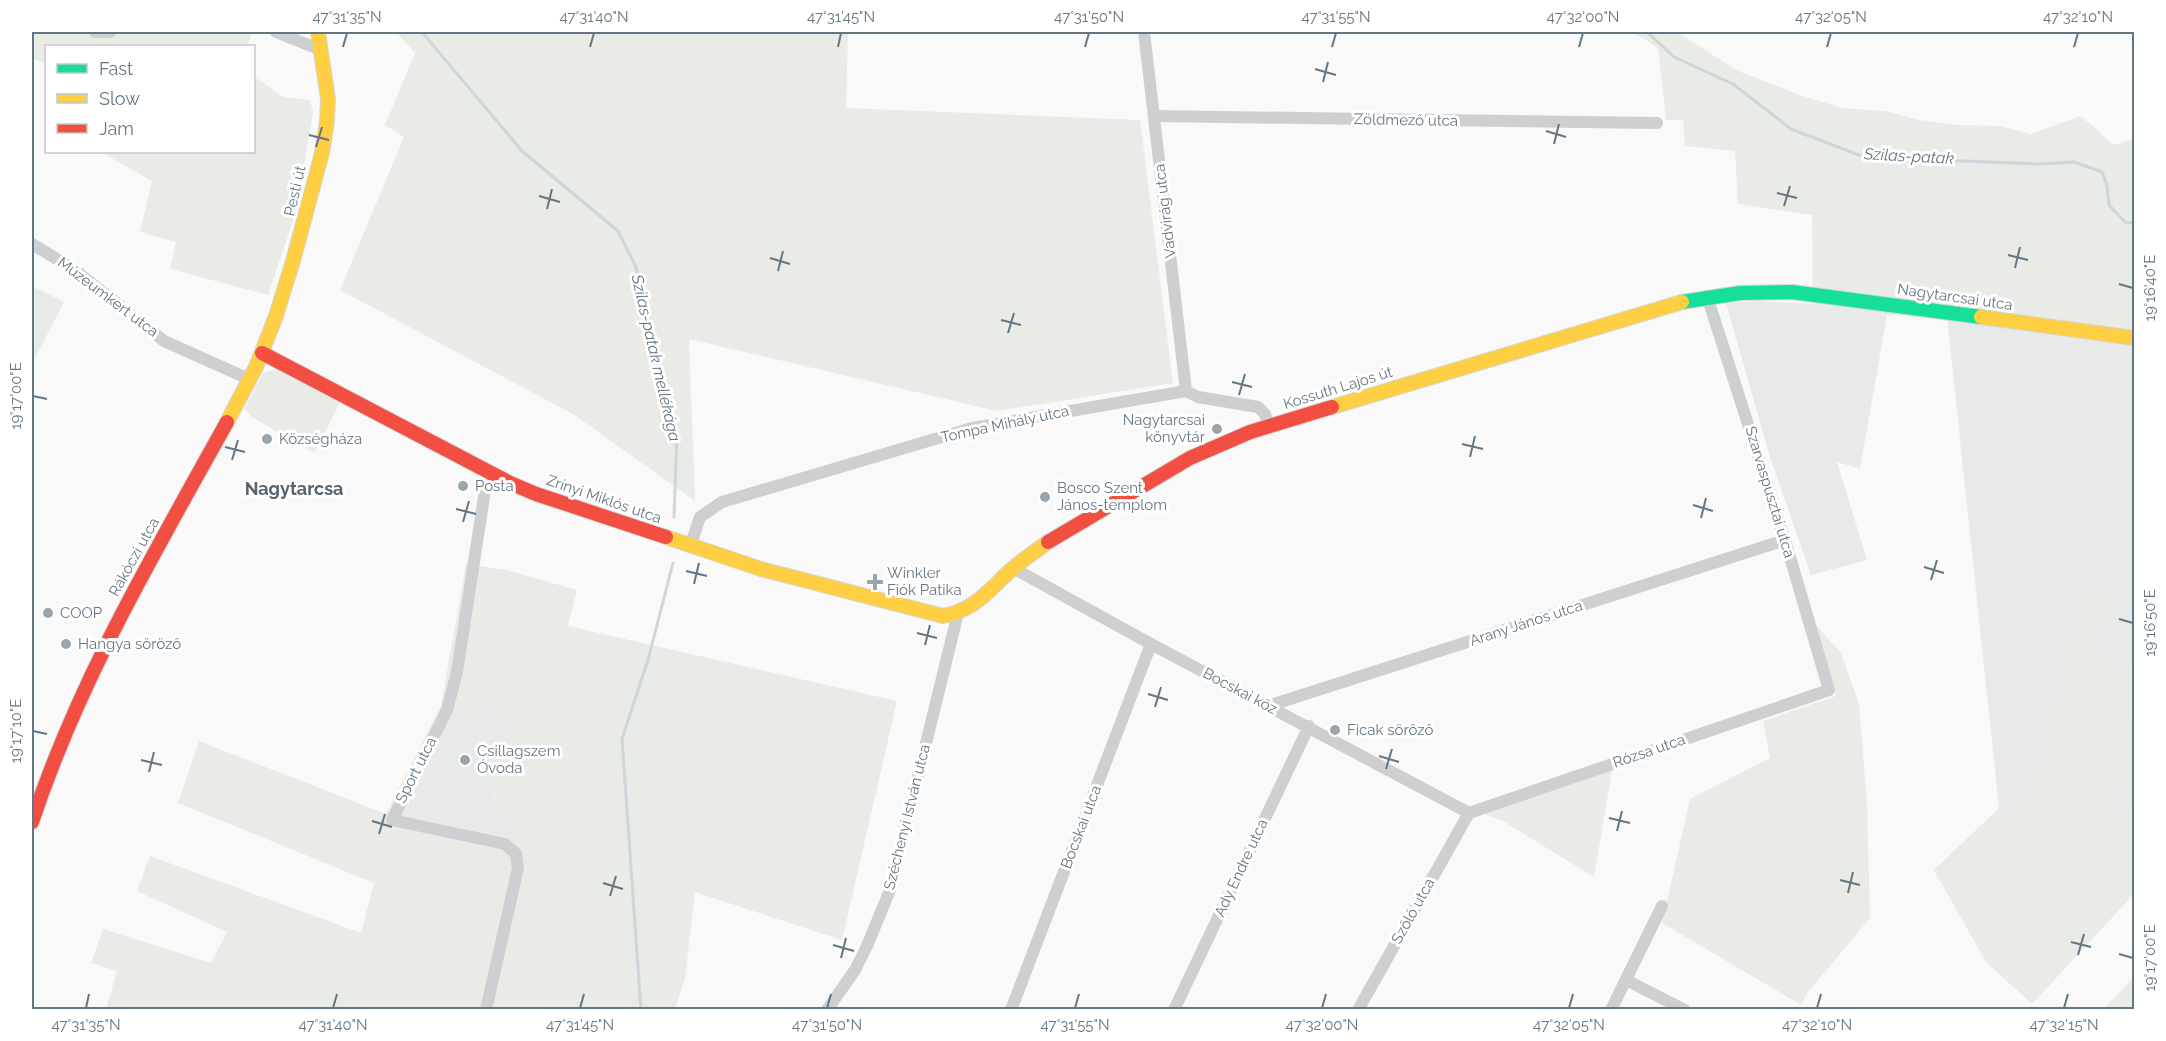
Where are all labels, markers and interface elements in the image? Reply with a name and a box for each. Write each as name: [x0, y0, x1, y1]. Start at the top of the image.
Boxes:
text: 47°31'35"N: [312, 8, 382, 26]
text: 47°31'40"N: [559, 8, 629, 26]
text: 47°31'45"N: [807, 8, 875, 26]
text: 47°31'50"N: [1054, 8, 1124, 26]
text: 47°31'55"N: [1302, 8, 1371, 26]
text: 47°32'00"N: [1547, 8, 1619, 26]
text: 47°32'05"N: [1795, 8, 1867, 26]
text: 47°32'10"N: [2043, 8, 2113, 26]
legend: [45, 45, 255, 153]
text: Fast: [99, 58, 133, 79]
text: Slow: [99, 88, 140, 109]
street label: Zöldmező utca: [1354, 110, 1458, 130]
text: Jam: [99, 118, 134, 139]
water label: Szilas-patak: [1863, 144, 1955, 168]
street label: Vadvirág utca: [1150, 163, 1180, 259]
street label: Pesti út: [280, 164, 310, 218]
street label: Múzeumkert utca: [54, 253, 162, 341]
text: 19°16'40"E: [2141, 255, 2159, 321]
water label: Szilas-patak mellékága: [627, 272, 685, 444]
street label: Nagytarcsai utca: [1896, 280, 2014, 314]
text: 19°17'00"E: [7, 362, 25, 430]
street label: Kossuth Lajos út: [1281, 363, 1395, 413]
street label: Tompa Mihály utca: [939, 402, 1071, 446]
place label: Nagytarcsai könyvtár: [1123, 411, 1206, 446]
marker: Nagytarcsai könyvtár: [1210, 422, 1224, 436]
street label: Szarvaspusztai utca: [1741, 424, 1799, 560]
place label: Községháza: [279, 430, 362, 448]
marker: Községháza: [260, 432, 274, 446]
street label: Zrínyi Miklós utca: [544, 471, 664, 527]
place label: Posta: [475, 477, 514, 495]
district label: Nagytarcsa: [245, 478, 343, 499]
marker: Posta: [456, 479, 470, 493]
place label: Bosco Szent János-templom: [1057, 479, 1167, 514]
marker: Bosco Szent János-templom: [1038, 490, 1052, 504]
street label: Rákóczi utca: [105, 514, 163, 600]
place label: Winkler Fiók Patika: [887, 564, 962, 599]
marker: Winkler Fiók Patika: [868, 575, 882, 589]
text: 19°16'50"E: [2141, 589, 2159, 657]
street label: Arany János utca: [1467, 596, 1585, 650]
place label: COOP: [60, 604, 102, 622]
marker: COOP: [41, 606, 55, 620]
place label: Hangya söröző: [78, 635, 181, 653]
marker: Hangya söröző: [59, 637, 73, 651]
street label: Bocskai köz: [1200, 664, 1280, 718]
text: 19°17'10"E: [7, 699, 25, 764]
place label: Ficak söröző: [1347, 721, 1433, 739]
marker: Ficak söröző: [1328, 723, 1342, 737]
street label: Rózsa utca: [1611, 730, 1687, 772]
street label: Sport utca: [392, 734, 440, 806]
place label: Csillagszem Óvoda: [477, 742, 560, 777]
street label: Széchenyi István utca: [880, 742, 934, 892]
marker: Csillagszem Óvoda: [458, 753, 472, 767]
street label: Bocskai utca: [1057, 783, 1105, 871]
street label: Ady Endre utca: [1210, 816, 1272, 920]
street label: Szőlő utca: [1388, 875, 1438, 947]
text: 19°17'00"E: [2141, 924, 2159, 992]
text: 47°31'35"N: [51, 1016, 121, 1034]
text: 47°31'40"N: [298, 1016, 368, 1034]
text: 47°31'45"N: [546, 1016, 614, 1034]
text: 47°31'50"N: [792, 1016, 862, 1034]
text: 47°31'55"N: [1041, 1016, 1110, 1034]
text: 47°32'00"N: [1286, 1016, 1358, 1034]
text: 47°32'05"N: [1533, 1016, 1605, 1034]
text: 47°32'10"N: [1782, 1016, 1852, 1034]
text: 47°32'15"N: [2029, 1016, 2099, 1034]

